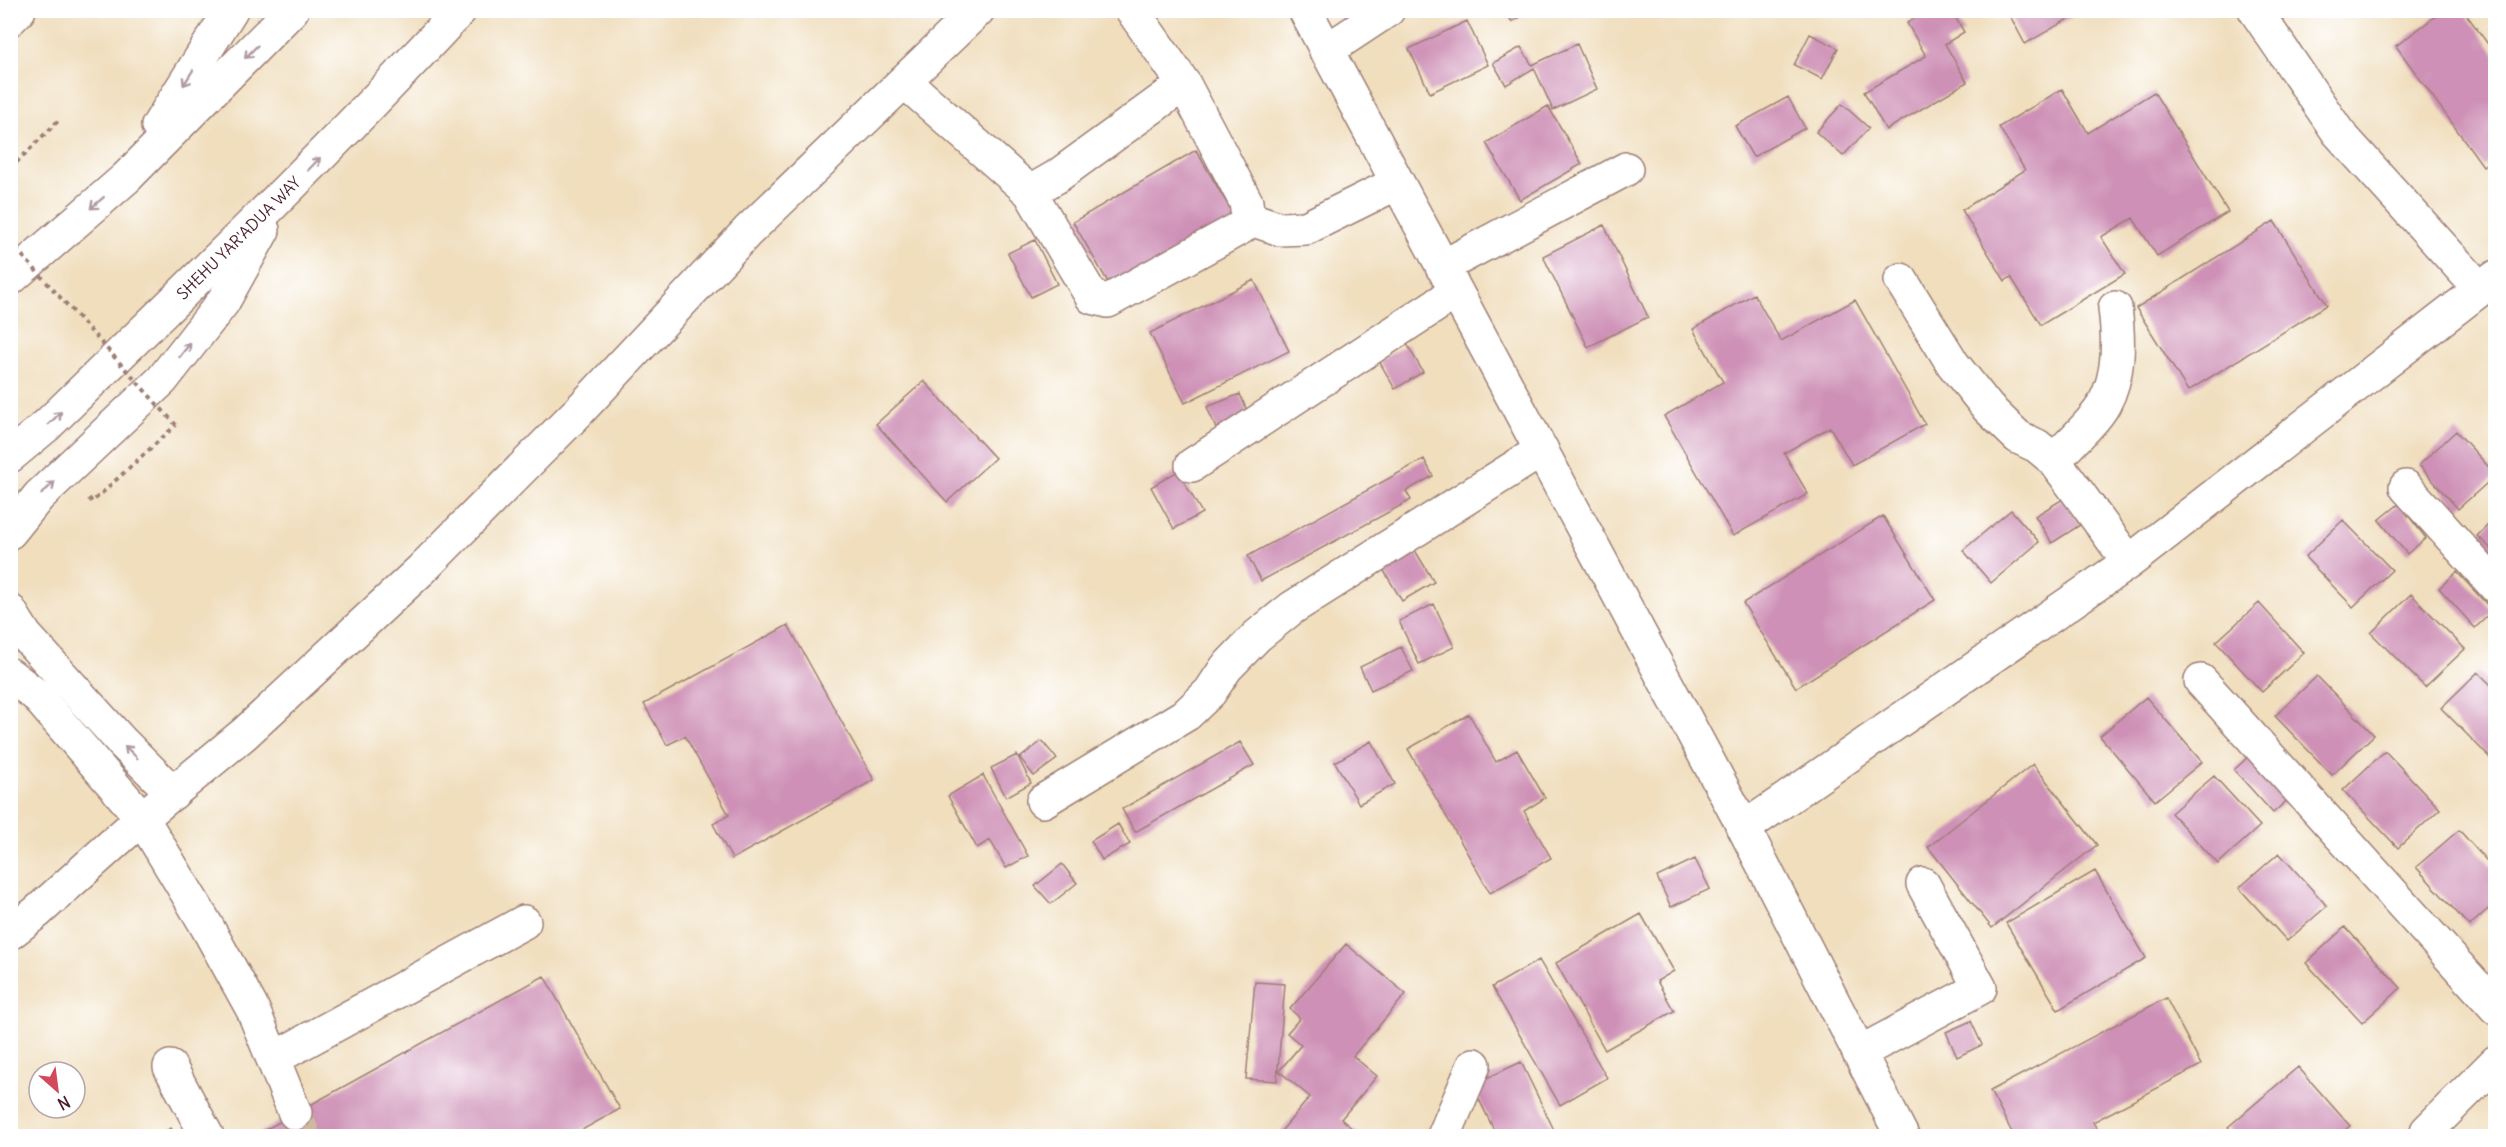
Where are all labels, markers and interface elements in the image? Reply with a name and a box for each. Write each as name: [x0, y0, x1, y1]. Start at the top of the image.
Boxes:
one-way arrow: [244, 44, 259, 59]
one-way arrow: [182, 69, 194, 86]
one-way arrow: [307, 156, 321, 171]
street label: SHEHU YAR'ADUA WAY: [172, 172, 305, 303]
one-way arrow: [90, 196, 105, 210]
one-way arrow: [179, 342, 192, 358]
one-way arrow: [47, 410, 62, 425]
one-way arrow: [40, 481, 55, 495]
one-way arrow: [124, 744, 139, 759]
north arrow: [27, 1060, 87, 1120]
text: N: [54, 1092, 74, 1115]

